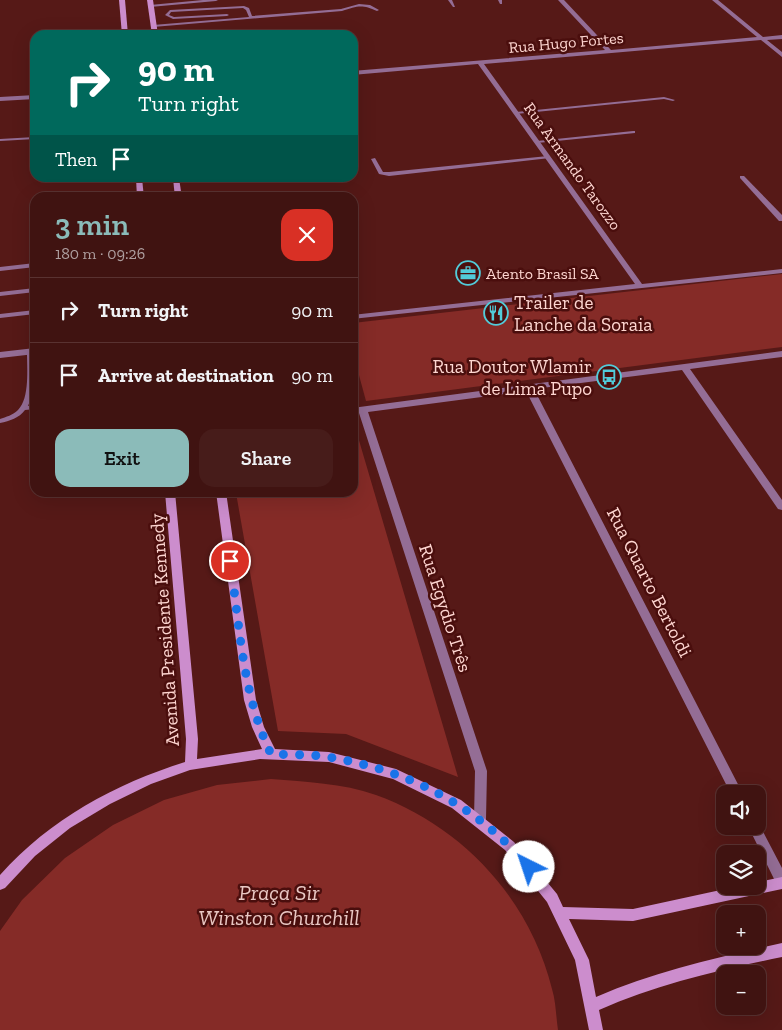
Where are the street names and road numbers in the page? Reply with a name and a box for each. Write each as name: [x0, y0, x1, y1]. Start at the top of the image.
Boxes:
street label: Rua Hugo Fortes: [508, 28, 624, 57]
street label: Rua Armando Tarozzo: [520, 99, 625, 234]
street label: Rua Quarto Bertoldi: [602, 504, 697, 661]
street label: Avenida Presidente Kennedy: [145, 513, 184, 747]
street label: Rua Egydio Três: [414, 541, 477, 675]

